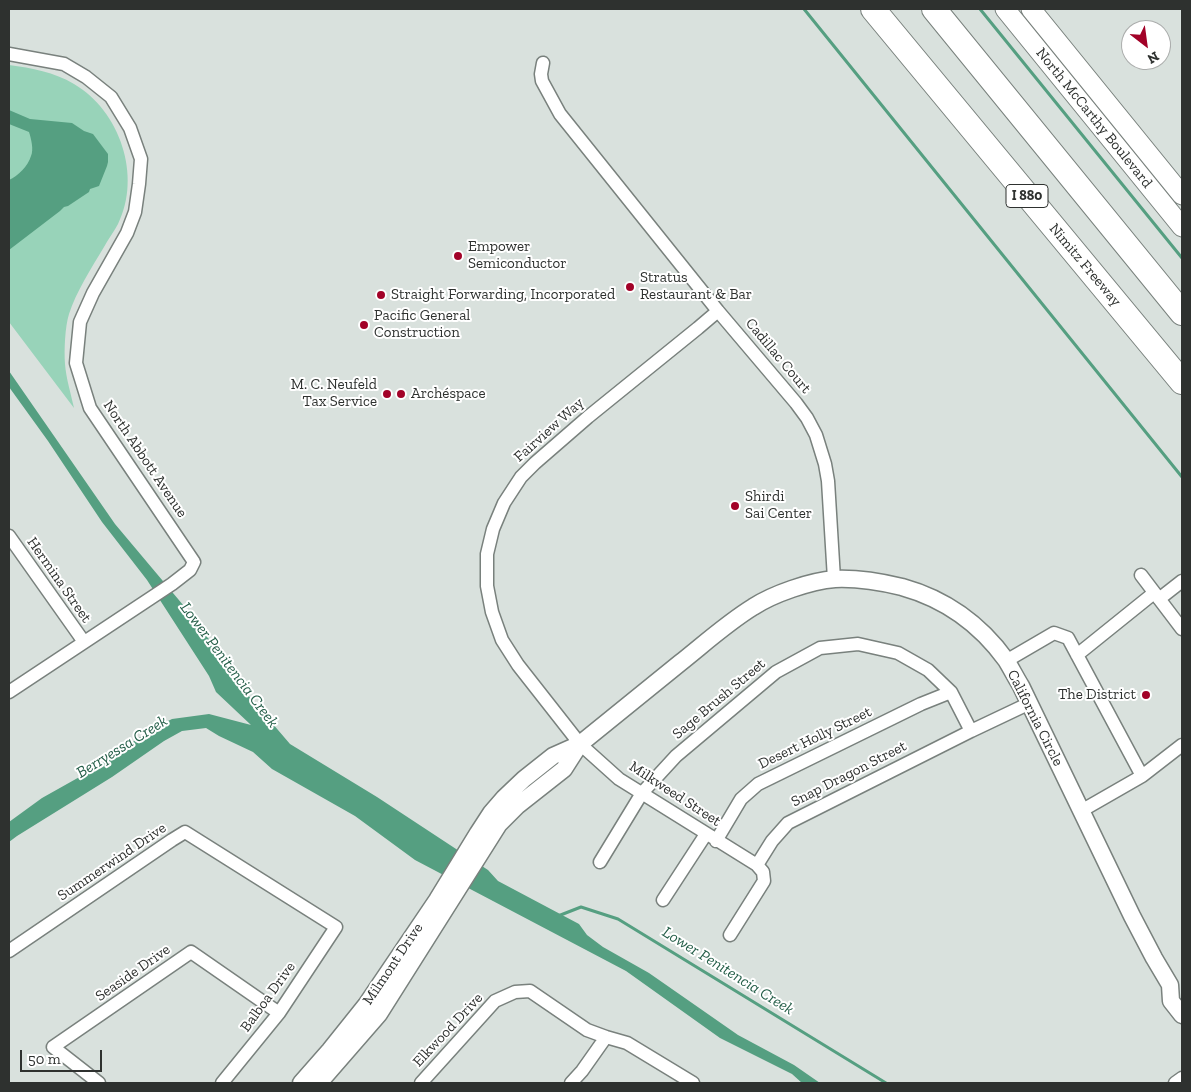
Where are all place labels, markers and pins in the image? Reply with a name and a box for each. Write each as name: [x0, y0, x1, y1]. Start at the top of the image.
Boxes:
place label: Empower Semiconductor: [468, 238, 567, 273]
marker: Empower Semiconductor: [452, 250, 464, 262]
place label: Stratus Restaurant & Bar: [640, 269, 752, 304]
marker: Stratus Restaurant & Bar: [624, 281, 636, 293]
place label: Straight Forwarding, Incorporated: [391, 286, 615, 304]
marker: Straight Forwarding, Incorporated: [375, 289, 387, 301]
place label: Pacific General Construction: [374, 307, 470, 342]
marker: Pacific General Construction: [358, 319, 370, 331]
place label: M. C. Neufeld Tax Service: [291, 376, 377, 411]
place label: Archéspace: [411, 385, 485, 403]
marker: M. C. Neufeld Tax Service: [381, 388, 393, 400]
marker: Archéspace: [395, 388, 407, 400]
place label: Shirdi Sai Center: [745, 488, 812, 523]
marker: Shirdi Sai Center: [729, 500, 741, 512]
place label: The District: [1058, 686, 1136, 704]
marker: The District: [1140, 689, 1152, 701]

